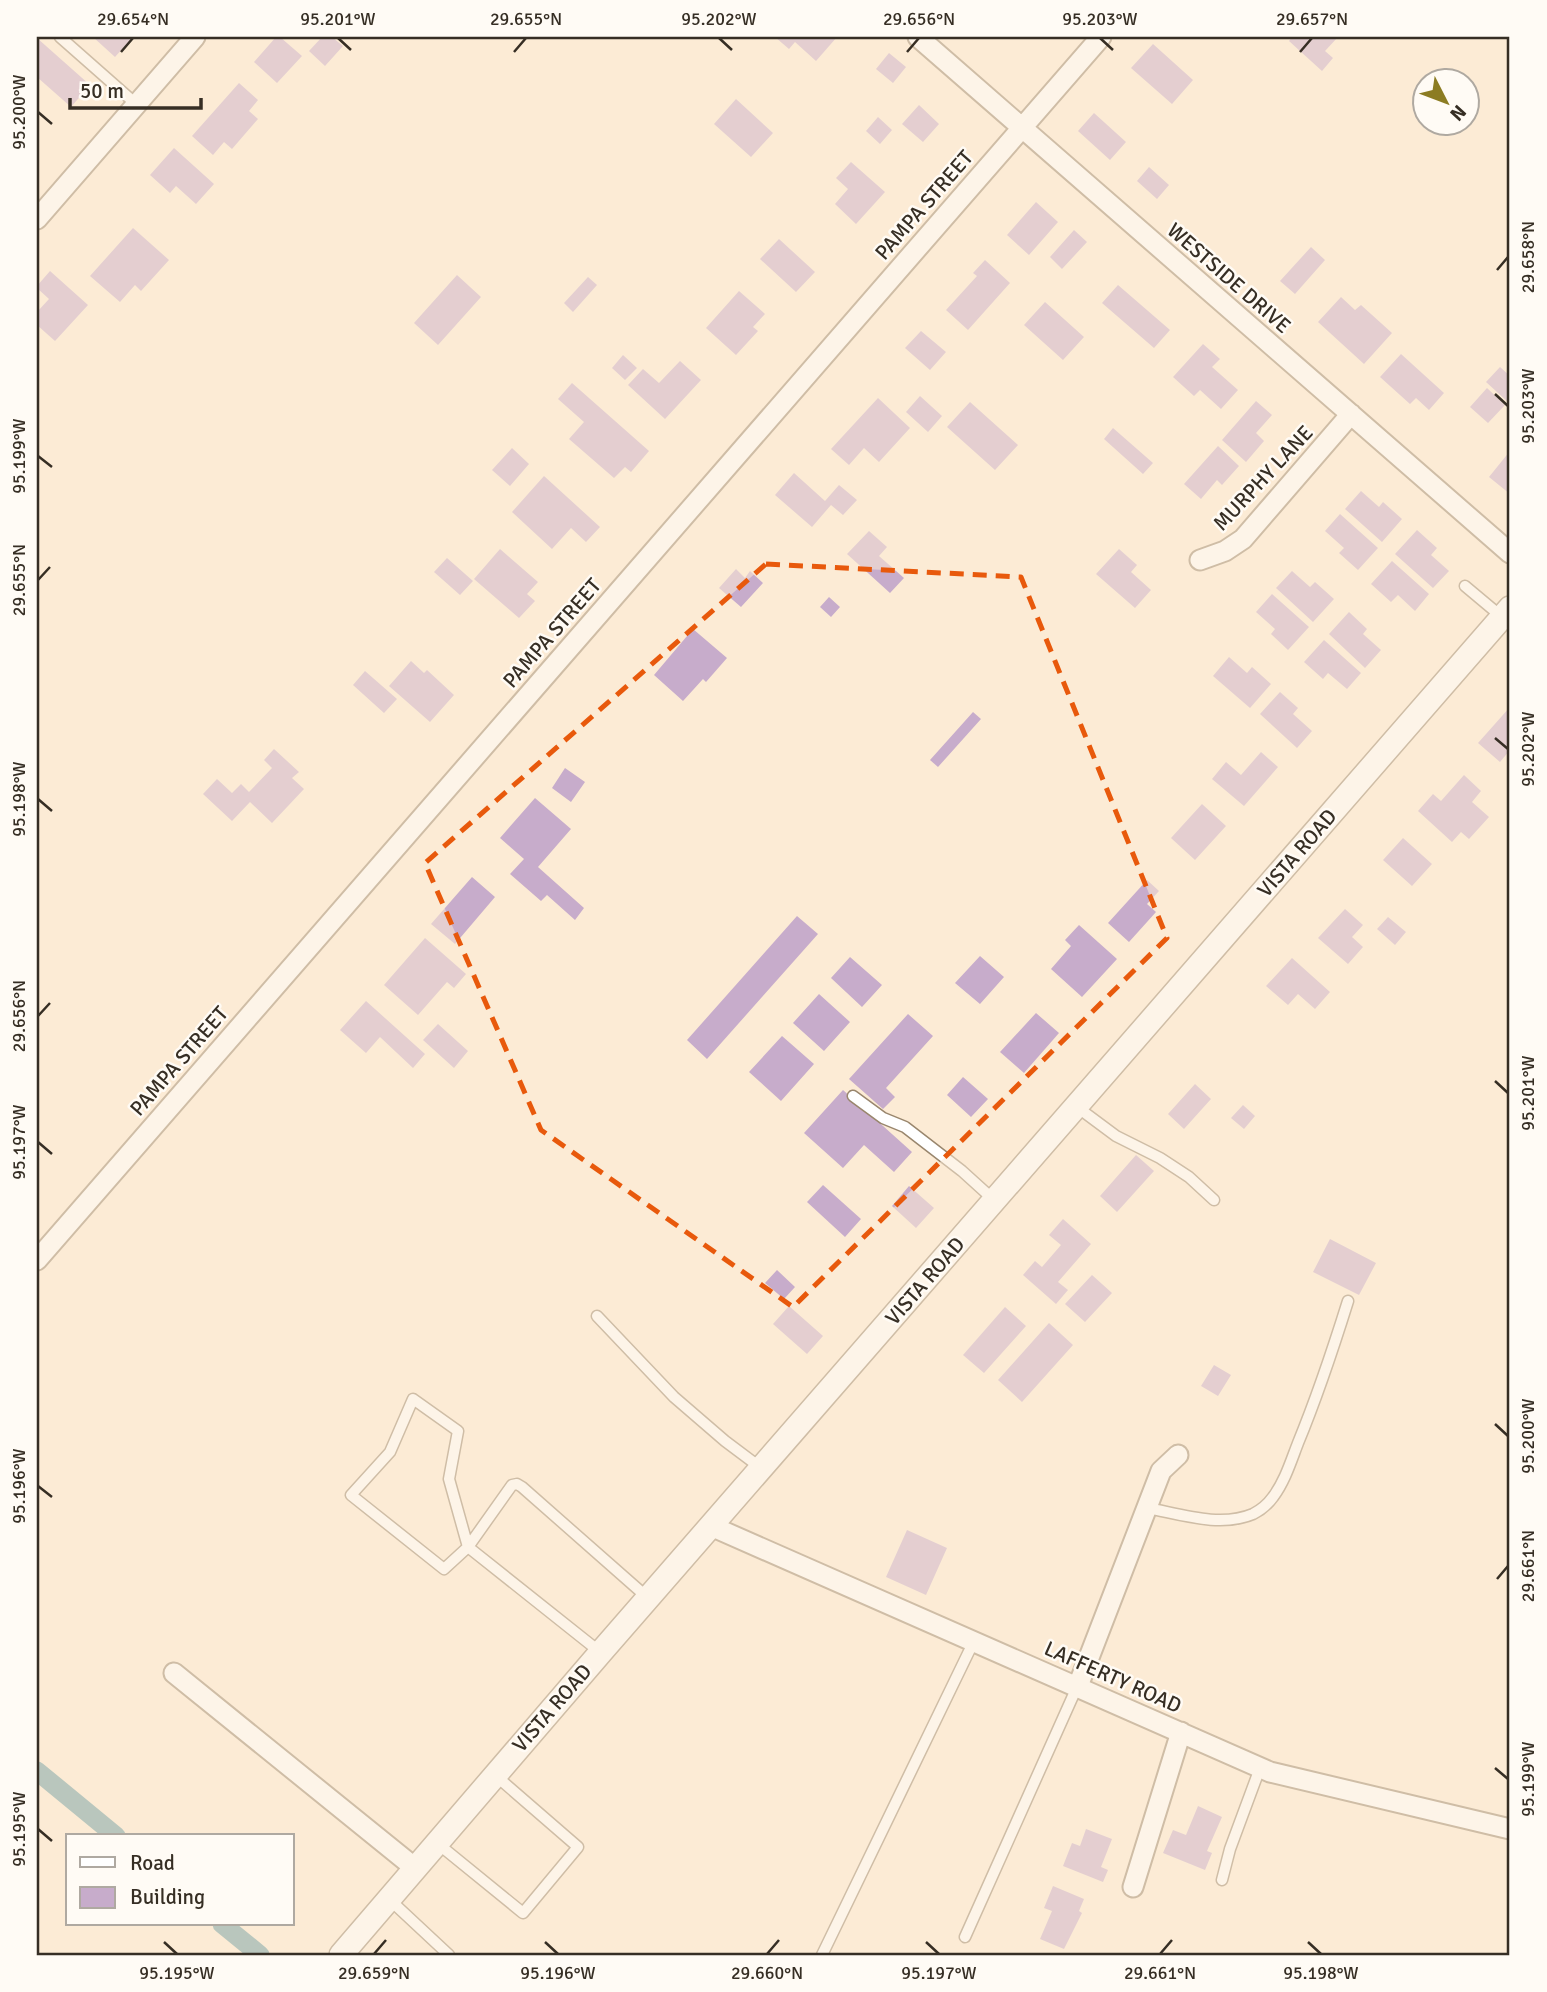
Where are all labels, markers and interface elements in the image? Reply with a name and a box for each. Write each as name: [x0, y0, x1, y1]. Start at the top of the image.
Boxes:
text: 29.654°N: [97, 8, 169, 30]
text: 95.201°W: [300, 8, 376, 30]
text: 29.655°N: [490, 8, 562, 30]
text: 95.202°W: [681, 8, 757, 30]
text: 29.656°N: [883, 8, 955, 30]
text: 95.203°W: [1062, 8, 1138, 30]
text: 29.657°N: [1276, 8, 1348, 30]
scale bar: [70, 66, 201, 110]
north arrow: [1410, 66, 1480, 136]
text: 95.200°W: [8, 74, 30, 150]
text: 50 m: [80, 78, 124, 104]
text: N: [1445, 100, 1471, 126]
street label: PAMPA STREET: [869, 144, 979, 265]
street label: WESTSIDE DRIVE: [1162, 217, 1296, 339]
text: 29.658°N: [1517, 221, 1539, 293]
text: 95.203°W: [1517, 368, 1539, 444]
text: 95.199°W: [8, 418, 30, 494]
street label: MURPHY LANE: [1208, 420, 1318, 536]
text: 29.655°N: [8, 544, 30, 616]
street label: PAMPA STREET: [497, 572, 607, 693]
text: 95.202°W: [1517, 711, 1539, 787]
text: 95.198°W: [8, 761, 30, 837]
street label: VISTA ROAD: [1252, 804, 1342, 902]
text: 29.656°N: [8, 980, 30, 1052]
street label: PAMPA STREET: [124, 1000, 234, 1121]
text: 95.201°W: [1517, 1055, 1539, 1131]
text: 95.197°W: [8, 1104, 30, 1180]
street label: VISTA ROAD: [880, 1232, 970, 1330]
text: 95.200°W: [1517, 1398, 1539, 1474]
text: 95.196°W: [8, 1448, 30, 1524]
text: 29.661°N: [1517, 1530, 1539, 1602]
street label: LAFFERTY ROAD: [1040, 1635, 1186, 1719]
street label: VISTA ROAD: [507, 1659, 597, 1757]
text: 95.199°W: [1517, 1741, 1539, 1817]
text: 95.195°W: [8, 1791, 30, 1867]
legend: [66, 1834, 294, 1926]
text: Road: [130, 1850, 175, 1876]
text: Building: [130, 1884, 205, 1910]
text: 95.195°W: [139, 1962, 215, 1984]
text: 29.659°N: [338, 1962, 410, 1984]
text: 95.196°W: [520, 1962, 596, 1984]
text: 29.660°N: [731, 1962, 803, 1984]
text: 95.197°W: [901, 1962, 977, 1984]
text: 29.661°N: [1124, 1962, 1196, 1984]
text: 95.198°W: [1283, 1962, 1359, 1984]

